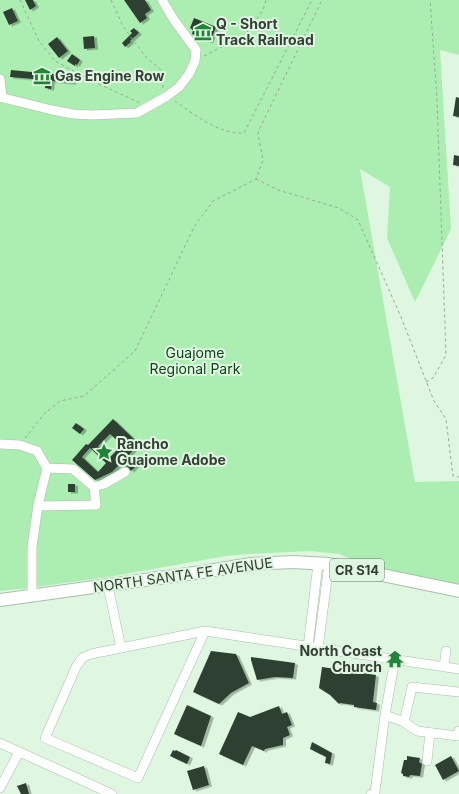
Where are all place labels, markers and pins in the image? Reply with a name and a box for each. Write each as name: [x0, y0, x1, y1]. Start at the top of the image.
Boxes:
place label: Q - Short Track Railroad: [216, 15, 314, 48]
museum icon: Q - Short Track Railroad: [193, 22, 213, 42]
museum icon: Gas Engine Row: [32, 66, 52, 86]
place label: Gas Engine Row: [55, 67, 164, 84]
place label: Rancho Guajome Adobe: [117, 435, 226, 468]
place icon: Rancho Guajome Adobe: [94, 442, 114, 462]
place label: North Coast Church: [299, 642, 382, 675]
temple icon: North Coast Church: [385, 649, 405, 669]

